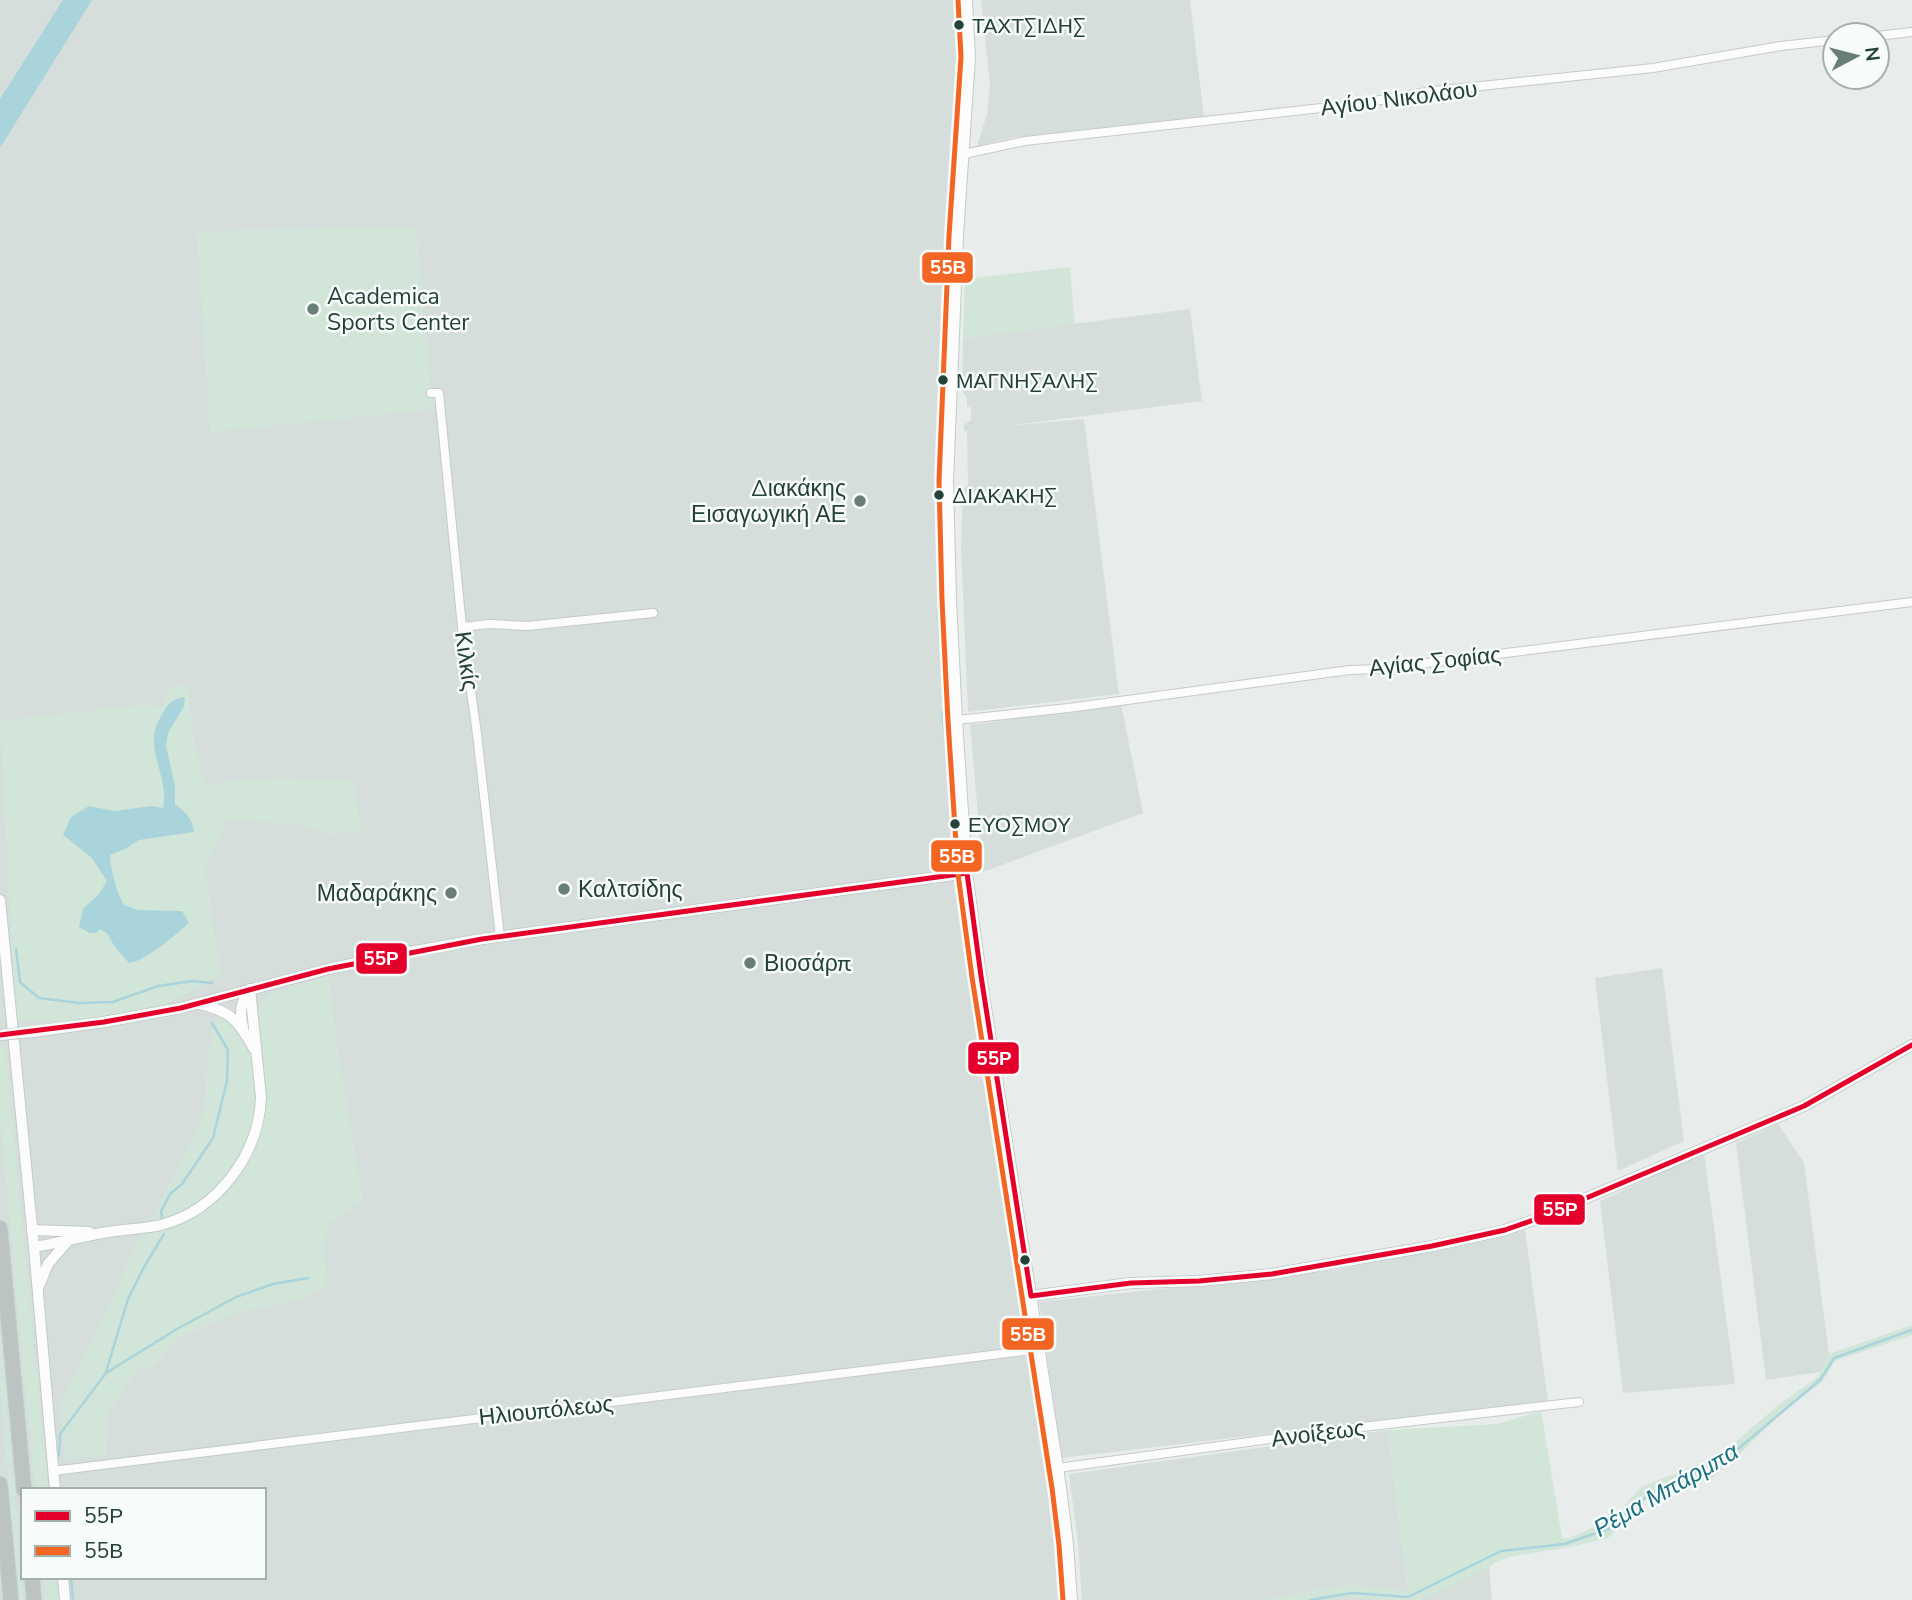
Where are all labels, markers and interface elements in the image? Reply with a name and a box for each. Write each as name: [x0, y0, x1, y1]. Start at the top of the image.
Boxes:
place label: ΤΑΧΤΣΙΔΗΣ: [972, 12, 1086, 40]
marker: ΤΑΧΤΣΙΔΗΣ: [952, 18, 966, 32]
north arrow: [1821, 21, 1891, 91]
text: N: [1858, 45, 1886, 63]
street label: Αγίου Νικολάου: [1319, 73, 1479, 124]
line badge: 55Β: [921, 251, 974, 284]
text: 55Β: [930, 255, 966, 281]
place label: Academica Sports Center: [327, 281, 470, 338]
marker: Academica Sports Center: [305, 301, 321, 317]
place label: ΜΑΓΝΗΣΑΛΗΣ: [956, 367, 1098, 395]
marker: ΜΑΓΝΗΣΑΛΗΣ: [936, 373, 950, 387]
place label: Διακάκης Εισαγωγική ΑΕ: [691, 473, 846, 530]
place label: ΔΙΑΚΑΚΗΣ: [952, 482, 1057, 510]
marker: ΔΙΑΚΑΚΗΣ: [932, 488, 946, 502]
marker: Διακάκης Εισαγωγική ΑΕ: [852, 493, 868, 509]
street label: Κιλκίς: [447, 629, 486, 693]
street label: Αγίας Σοφίας: [1367, 639, 1503, 684]
place label: ΕΥΟΣΜΟΥ: [968, 811, 1071, 839]
marker: ΕΥΟΣΜΟΥ: [948, 817, 962, 831]
line badge: 55Β: [930, 839, 983, 873]
text: 55Β: [939, 844, 975, 870]
place label: Καλτσίδης: [578, 874, 683, 905]
place label: Μαδαράκης: [317, 878, 437, 909]
marker: Καλτσίδης: [556, 881, 572, 897]
marker: Μαδαράκης: [443, 885, 459, 901]
line badge: 55Ρ: [355, 942, 408, 975]
text: 55Ρ: [363, 946, 399, 972]
place label: Βιοσάρπ: [764, 948, 852, 979]
marker: Βιοσάρπ: [742, 955, 758, 971]
line badge: 55Ρ: [967, 1041, 1020, 1075]
text: 55Ρ: [976, 1046, 1012, 1072]
line badge: 55Ρ: [1533, 1193, 1586, 1226]
text: 55Ρ: [1542, 1197, 1578, 1223]
unlabelled marker: [1018, 1253, 1032, 1267]
line badge: 55Β: [1001, 1317, 1055, 1351]
text: 55Β: [1010, 1322, 1046, 1348]
street label: Ηλιουπόλεως: [477, 1388, 615, 1433]
street label: Ανοίξεως: [1270, 1412, 1367, 1455]
water label: Ρέμα Μπάρμπα: [1588, 1435, 1746, 1545]
legend: [21, 1488, 266, 1579]
text: 55Ρ: [84, 1502, 123, 1530]
text: 55Β: [84, 1537, 123, 1565]

